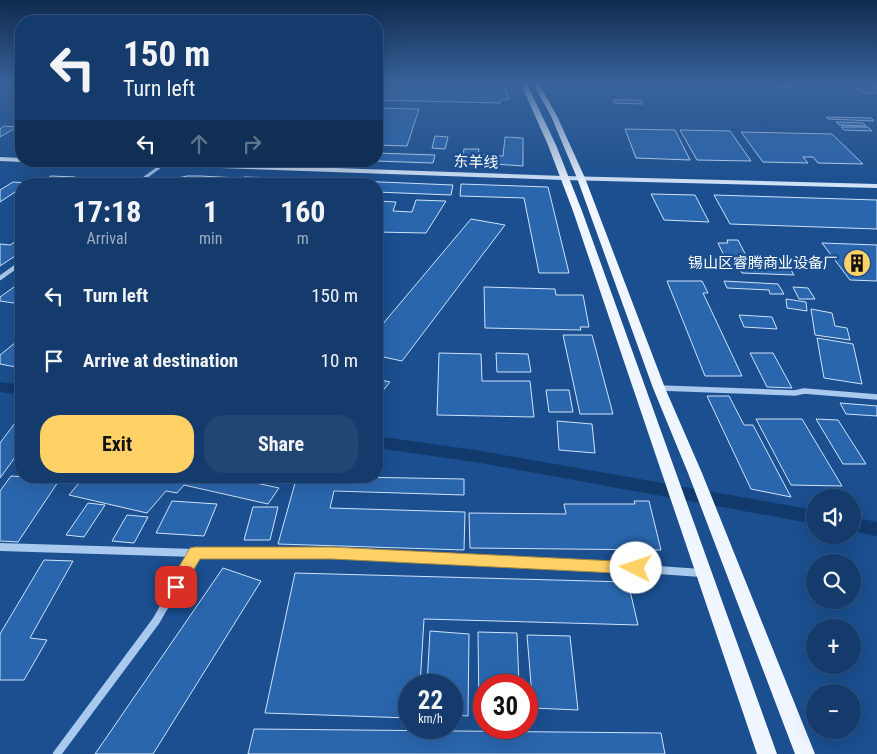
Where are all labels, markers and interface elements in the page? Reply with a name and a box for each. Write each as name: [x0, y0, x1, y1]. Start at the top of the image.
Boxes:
text: 150 m: [123, 34, 210, 75]
icon: left: [40, 35, 105, 100]
text: Turn left: [123, 76, 195, 101]
icon: left: [132, 130, 160, 158]
icon: ahead: [185, 130, 213, 158]
icon: right: [238, 130, 266, 158]
street label: 东羊线: [453, 152, 499, 172]
text: 17:18: [73, 194, 141, 229]
text: 1: [203, 194, 218, 229]
text: 160: [280, 194, 325, 229]
text: Arrival: [87, 229, 127, 248]
text: min: [199, 229, 222, 248]
text: m: [297, 229, 309, 248]
building icon: 锡山区睿腾商业设备厂: [842, 248, 872, 278]
place label: 锡山区睿腾商业设备厂: [688, 254, 838, 272]
icon: left: [40, 282, 68, 310]
text: Turn left: [83, 284, 148, 307]
text: 150 m: [311, 284, 358, 307]
icon: arrive: [40, 347, 68, 375]
text: Arrive at destination: [83, 349, 238, 372]
text: 10 m: [321, 349, 358, 372]
button: Exit: [40, 415, 194, 473]
button: Share: [204, 415, 358, 473]
map controls: [806, 489, 861, 739]
button: sound: [806, 489, 861, 544]
position arrow: [609, 541, 661, 593]
button: search: [806, 554, 861, 609]
pin: [155, 566, 197, 608]
icon: arrive: [162, 573, 190, 601]
button: +: [806, 619, 861, 674]
speed limit sign: 30: [473, 674, 538, 739]
button: −: [806, 684, 861, 739]
text: 22: [418, 686, 443, 715]
text: km/h: [418, 712, 443, 726]

